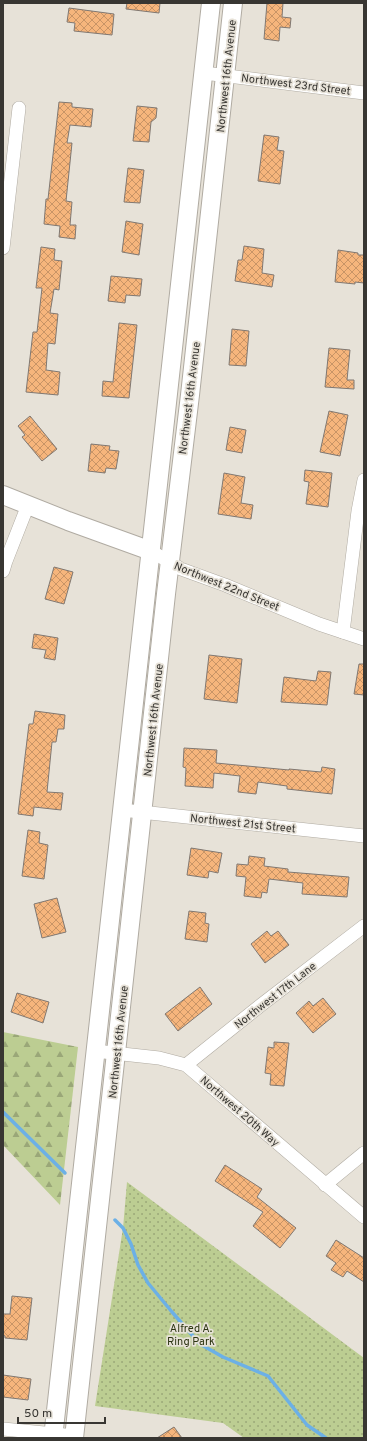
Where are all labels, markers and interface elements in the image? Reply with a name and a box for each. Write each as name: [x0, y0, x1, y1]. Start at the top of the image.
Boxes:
street label: Northwest 16th Avenue: [214, 19, 240, 133]
street label: Northwest 23rd Street: [240, 71, 351, 99]
street label: Northwest 16th Avenue: [176, 341, 204, 455]
street label: Northwest 22nd Street: [172, 559, 281, 615]
street label: Northwest 16th Avenue: [141, 663, 167, 777]
street label: Northwest 21st Street: [189, 811, 297, 837]
street label: Northwest 17th Lane: [232, 959, 319, 1032]
street label: Northwest 16th Avenue: [106, 985, 132, 1099]
street label: Northwest 20th Way: [197, 1073, 282, 1150]
park label: Alfred A. Ring Park: [167, 1322, 215, 1349]
scale bar: [18, 1399, 105, 1425]
text: 50 m: [24, 1406, 52, 1422]

